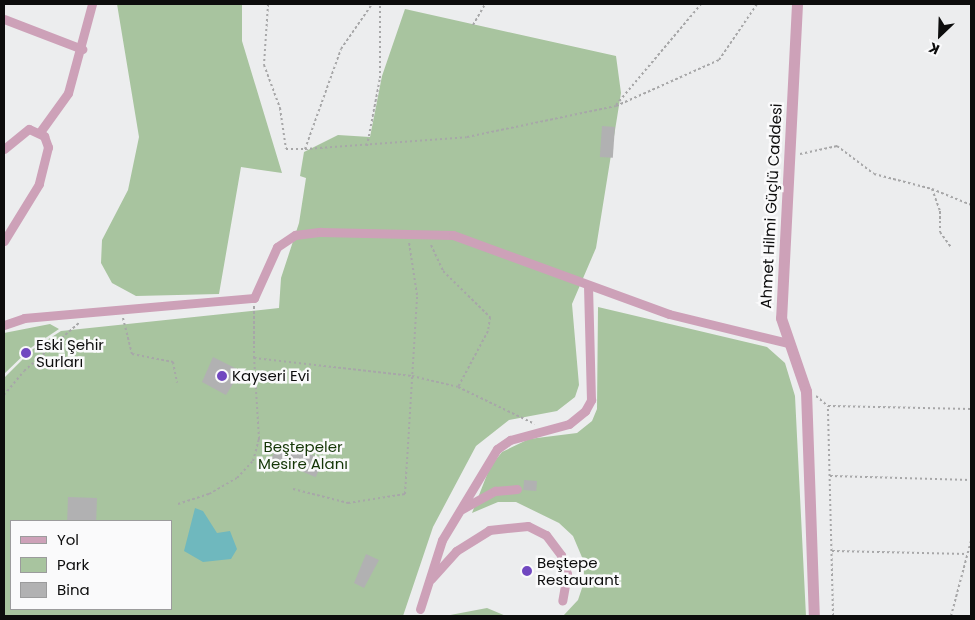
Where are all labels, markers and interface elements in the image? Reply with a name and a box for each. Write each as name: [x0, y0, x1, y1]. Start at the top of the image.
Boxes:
north arrow: [915, 10, 965, 60]
text: K: [925, 38, 942, 60]
street label: Ahmet Hilmi Güçlü Caddesi: [757, 103, 785, 309]
place label: Eski Şehir Surları: [36, 335, 104, 370]
marker: Eski Şehir Surları: [20, 347, 32, 359]
place label: Kayseri Evi: [232, 367, 310, 385]
marker: Kayseri Evi: [216, 370, 228, 382]
park label: Beştepeler Mesire Alanı: [258, 437, 348, 472]
legend: [10, 520, 172, 610]
text: Yol: [57, 529, 79, 550]
place label: Beştepe Restaurant: [537, 553, 619, 588]
text: Park: [57, 554, 89, 575]
marker: Beştepe Restaurant: [521, 565, 533, 577]
text: Bina: [57, 579, 90, 600]

